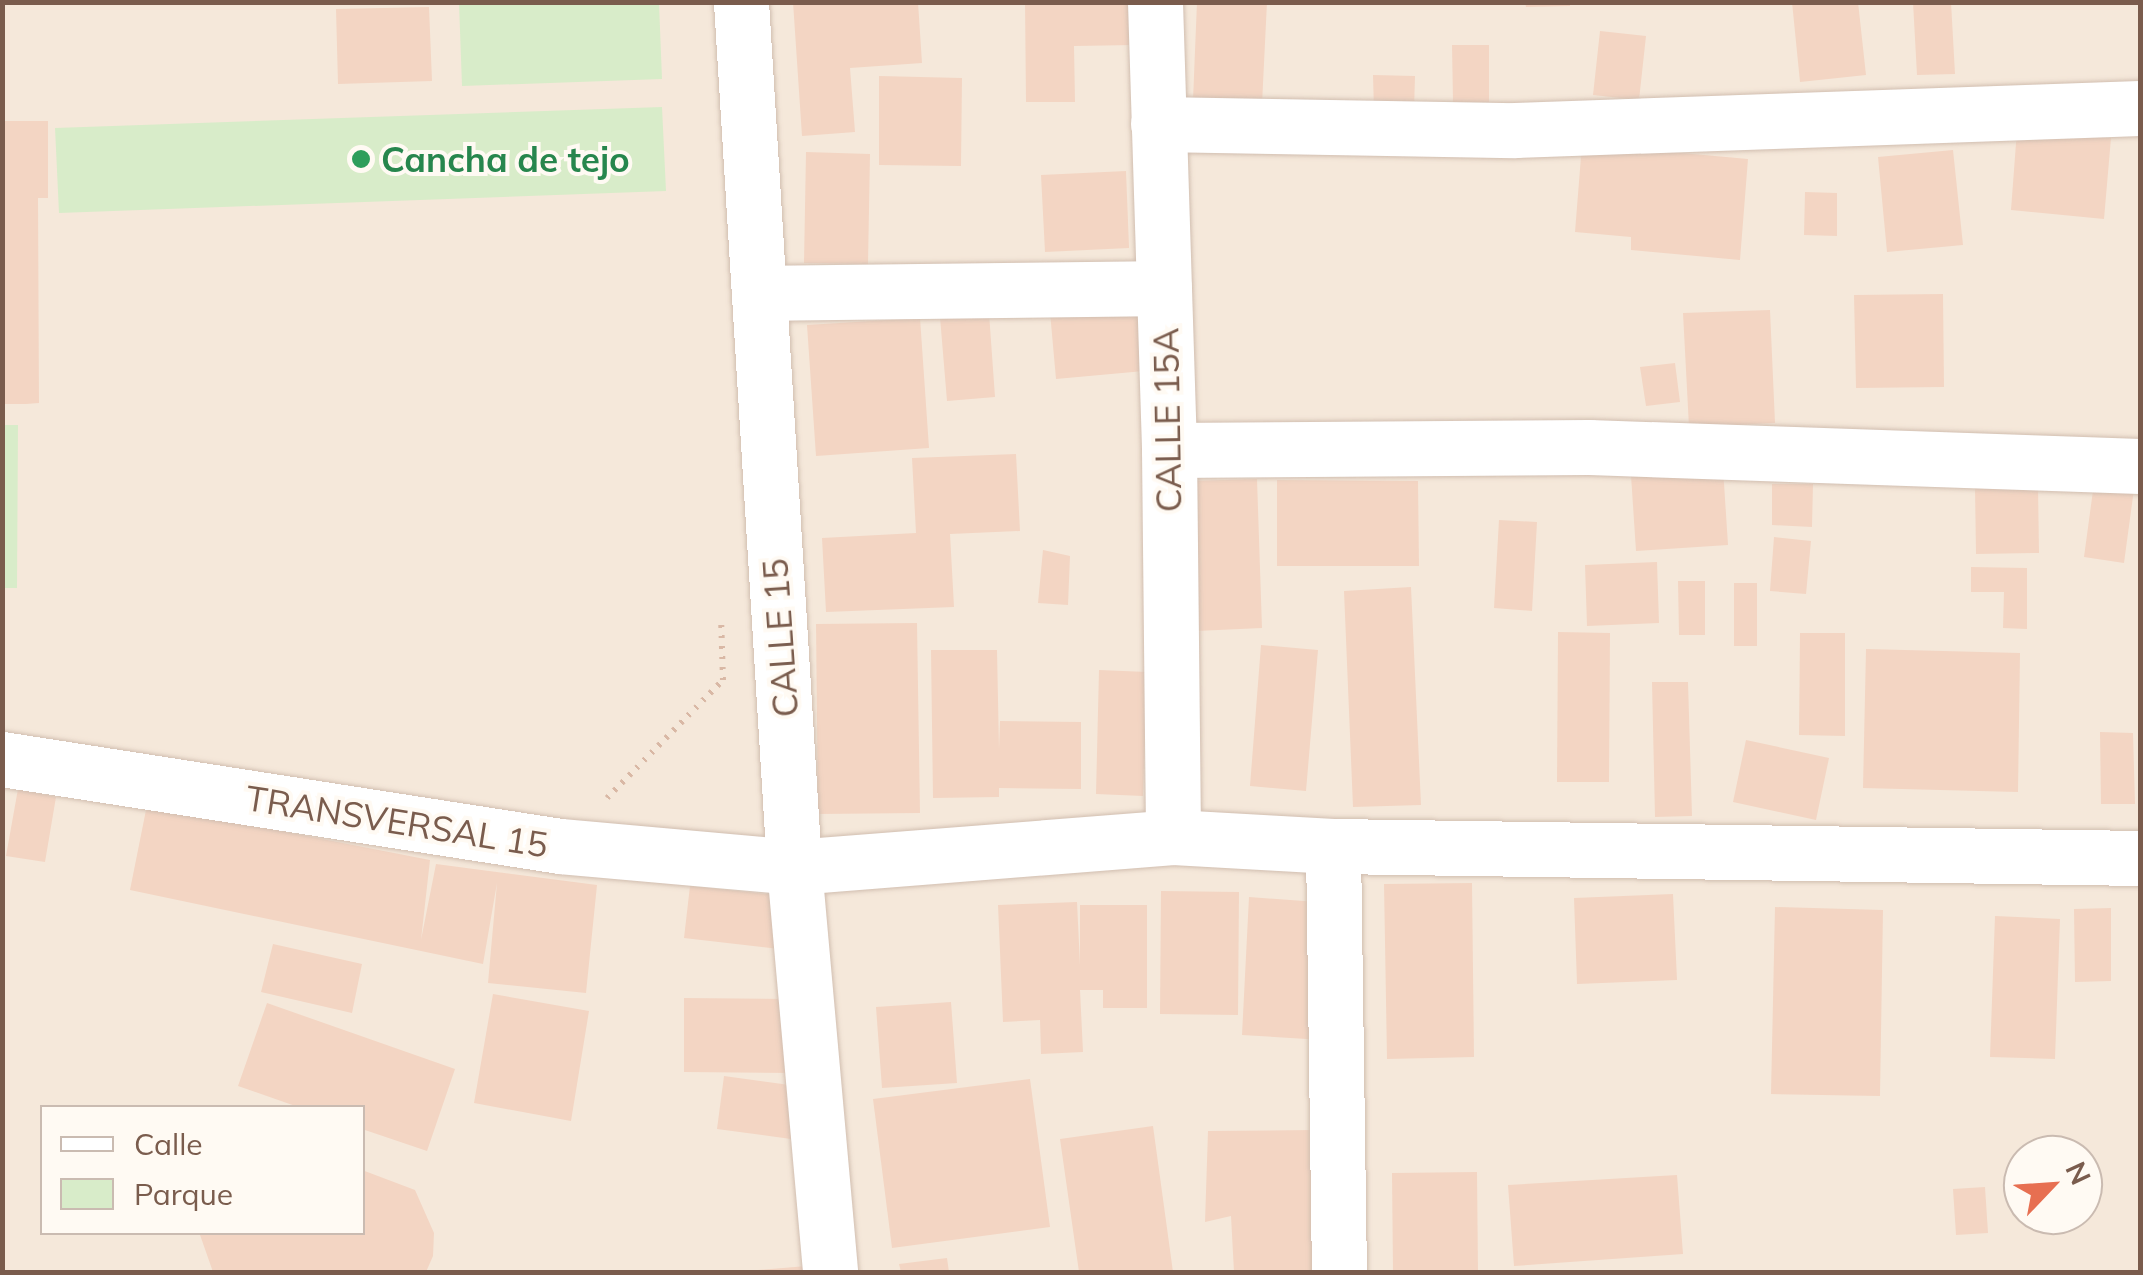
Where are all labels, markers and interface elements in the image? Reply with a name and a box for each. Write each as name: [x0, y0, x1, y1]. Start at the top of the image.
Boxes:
place label: Cancha de tejo: [381, 138, 630, 180]
marker: Cancha de tejo: [350, 148, 372, 170]
street label: CALLE 15A: [1144, 327, 1190, 513]
street label: CALLE 15: [754, 557, 806, 719]
street label: TRANSVERSAL 15: [243, 776, 551, 866]
legend: [40, 1105, 365, 1235]
text: Calle: [134, 1125, 203, 1163]
north arrow: [2003, 1135, 2103, 1235]
text: N: [2058, 1156, 2099, 1190]
text: Parque: [134, 1175, 233, 1213]

